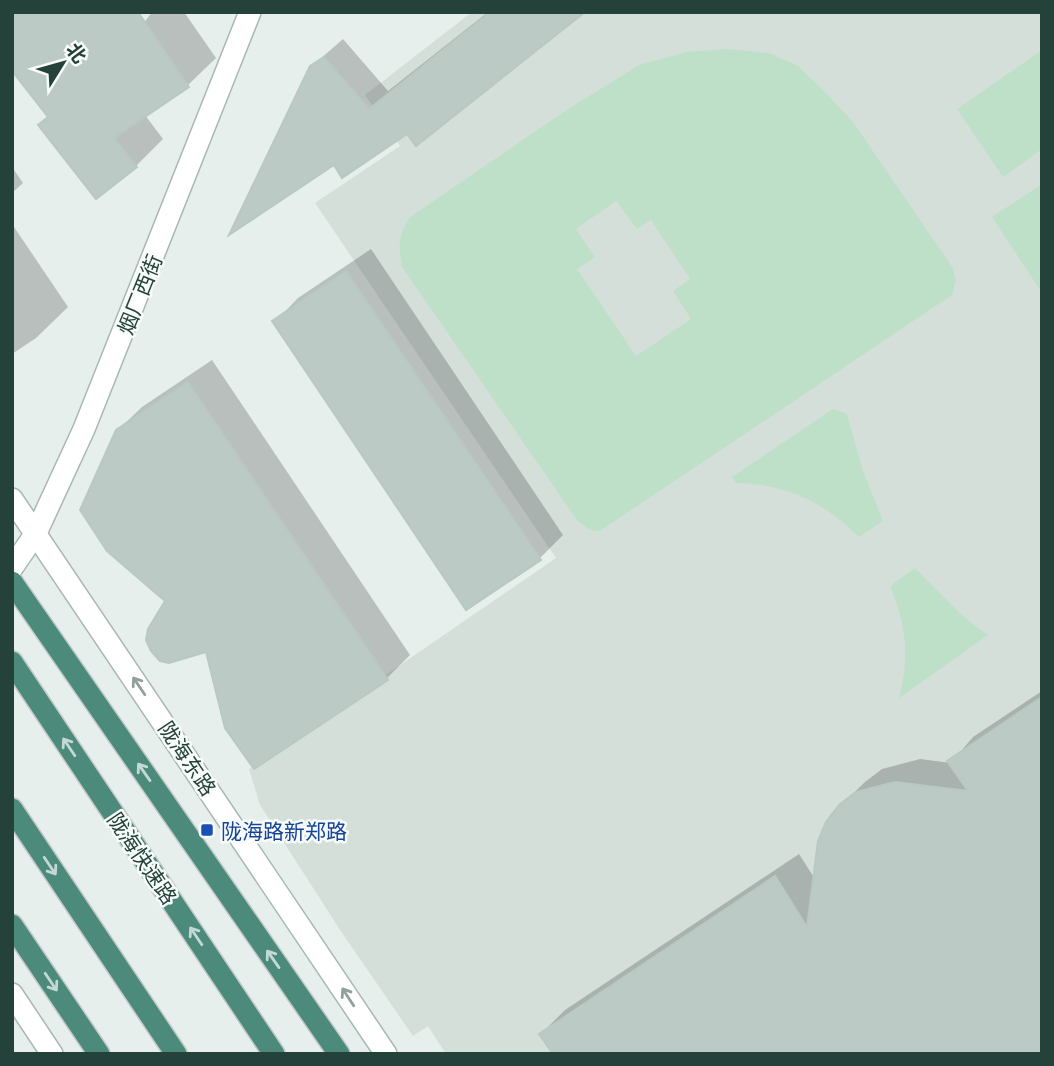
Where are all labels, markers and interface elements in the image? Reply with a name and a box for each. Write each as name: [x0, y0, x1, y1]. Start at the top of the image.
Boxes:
north arrow: [28, 28, 98, 98]
text: 北: [62, 38, 92, 67]
street label: 烟厂西街: [112, 250, 166, 338]
one-way arrow: [132, 677, 146, 696]
street label: 陇海东路: [154, 716, 222, 800]
one-way arrow: [62, 738, 76, 757]
one-way arrow: [137, 763, 151, 782]
street label: 陇海快速路: [103, 807, 183, 909]
place label: 陇海路新郑路: [221, 818, 347, 843]
marker: 陇海路新郑路: [199, 822, 215, 838]
one-way arrow: [43, 856, 57, 875]
one-way arrow: [188, 927, 203, 946]
one-way arrow: [266, 950, 280, 969]
one-way arrow: [44, 971, 58, 991]
one-way arrow: [340, 988, 355, 1007]

